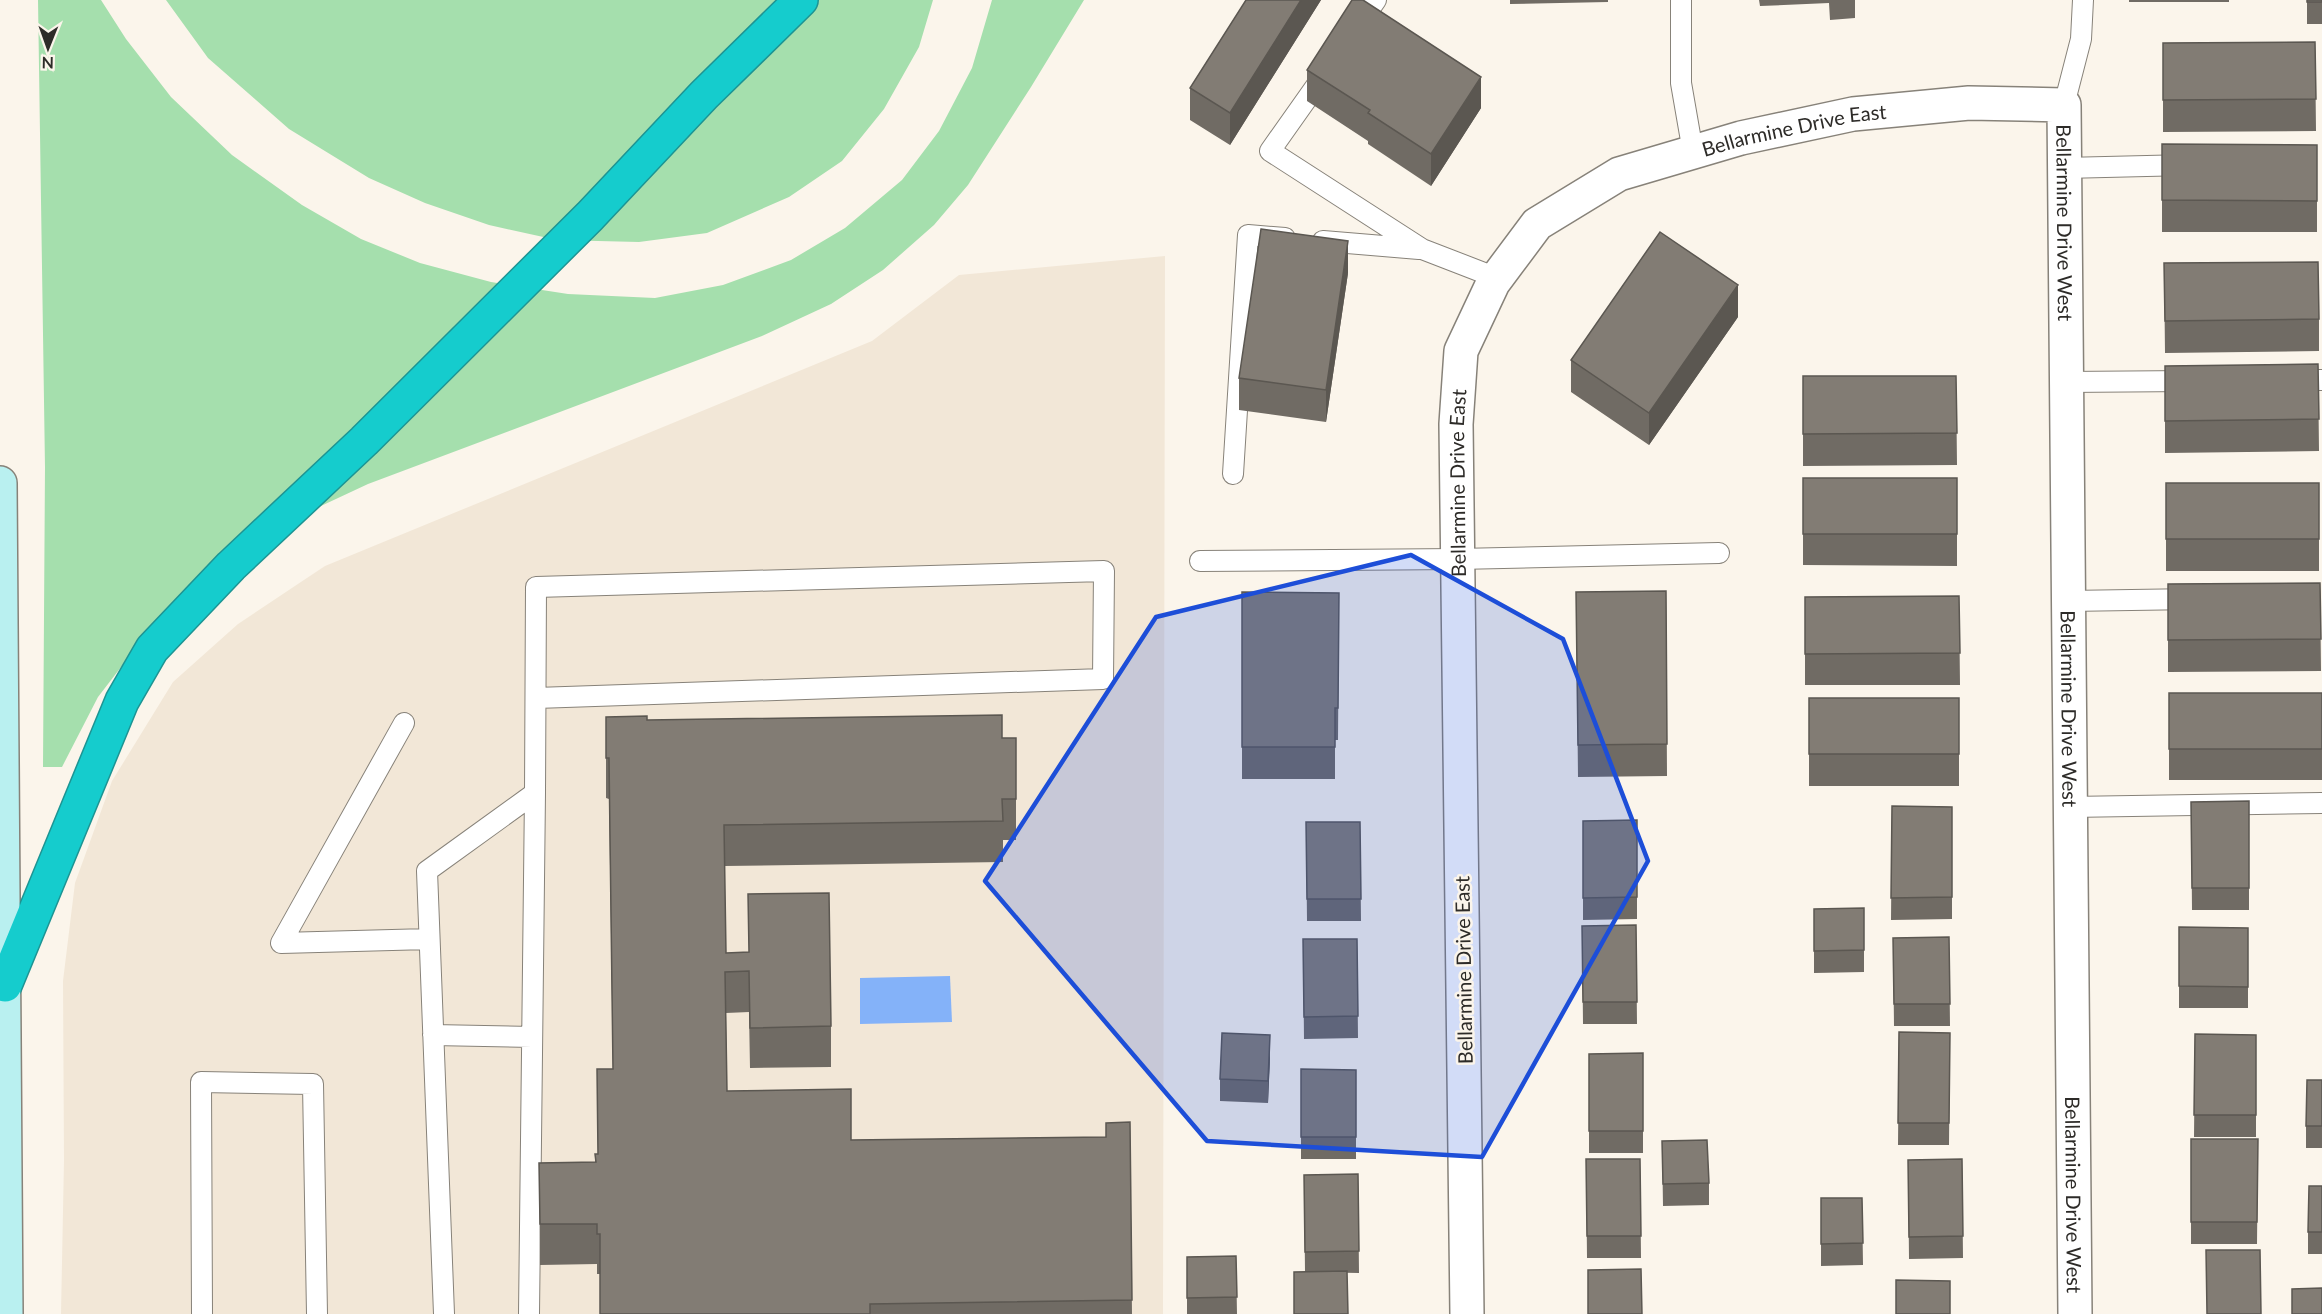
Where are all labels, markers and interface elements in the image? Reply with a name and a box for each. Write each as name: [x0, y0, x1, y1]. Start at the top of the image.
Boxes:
north arrow: [18, 18, 78, 78]
text: N: [41, 54, 54, 73]
street label: Bellarmine Drive East: [1699, 99, 1887, 161]
street label: Bellarmine Drive West: [2052, 124, 2078, 321]
street label: Bellarmine Drive East: [1444, 388, 1470, 577]
street label: Bellarmine Drive West: [2057, 610, 2082, 807]
street label: Bellarmine Drive East: [1449, 876, 1477, 1064]
street label: Bellarmine Drive West: [2061, 1096, 2087, 1293]

